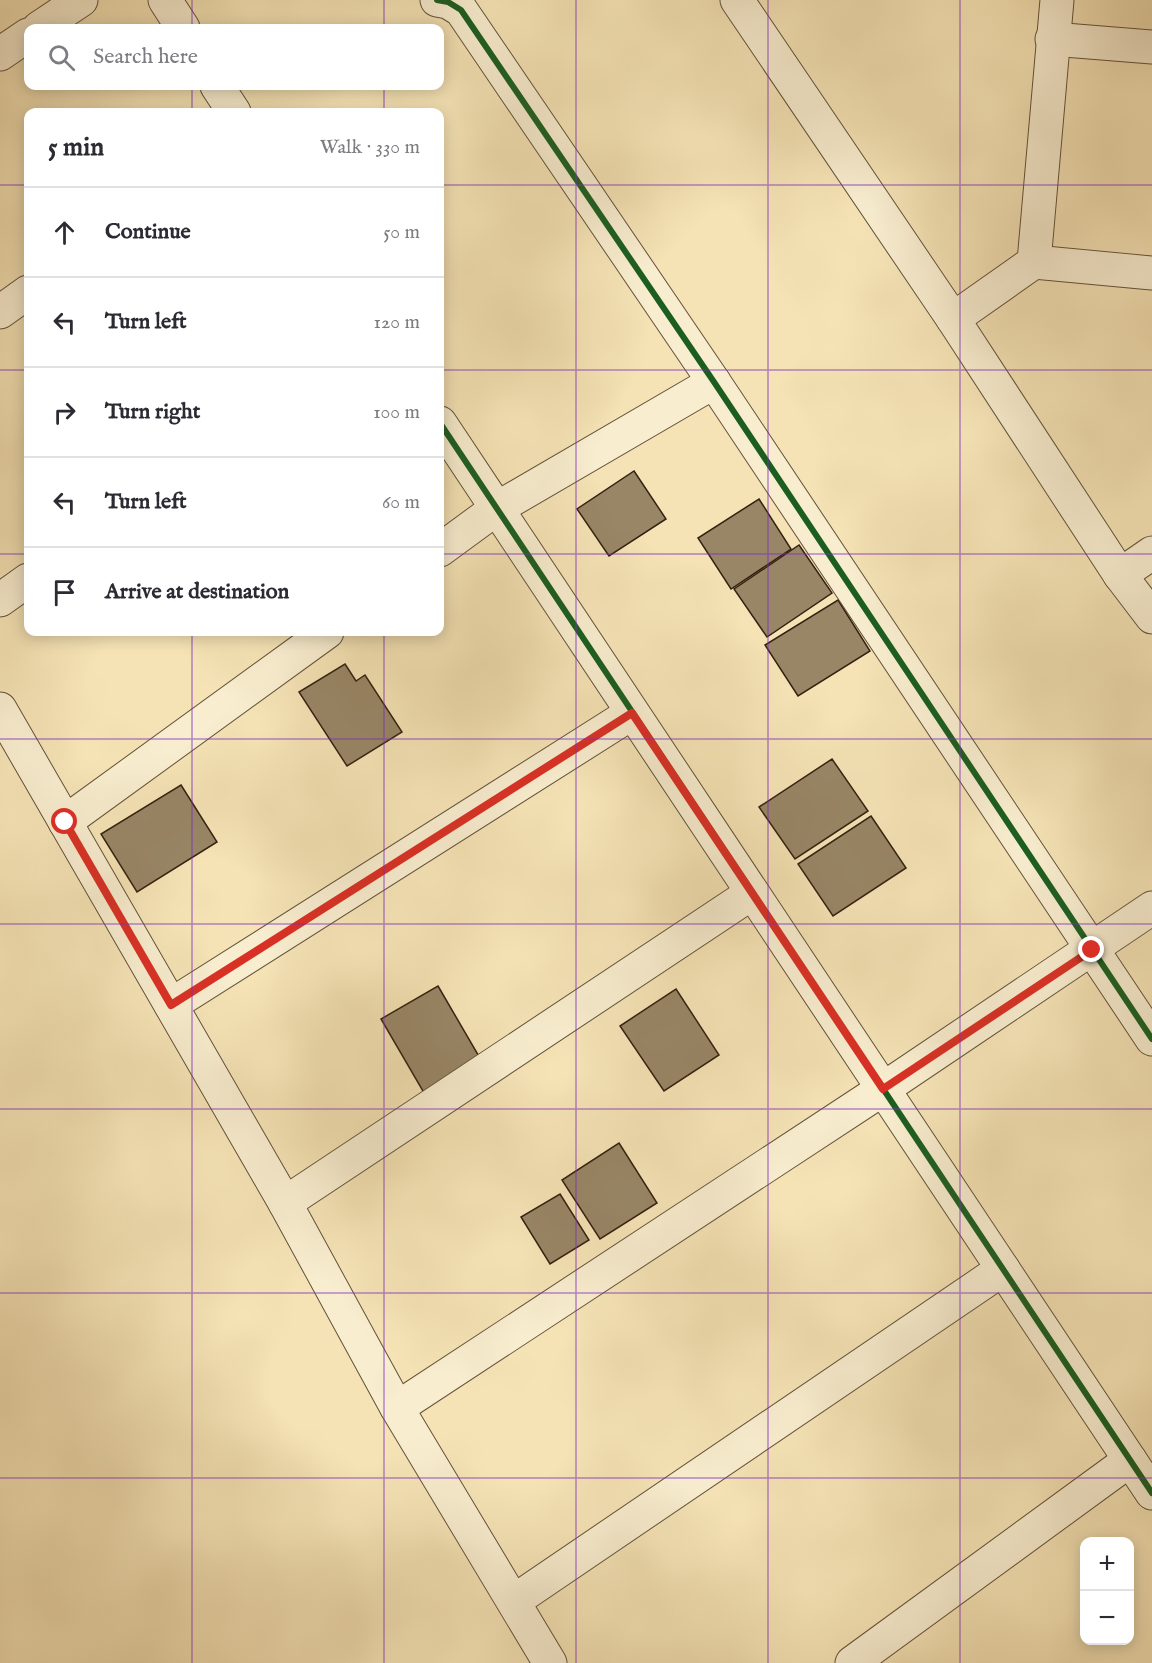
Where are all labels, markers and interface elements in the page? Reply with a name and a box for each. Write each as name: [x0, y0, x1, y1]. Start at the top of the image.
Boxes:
search box: [24, 24, 444, 90]
icon: search: [45, 41, 78, 74]
text: Search here: [93, 43, 198, 71]
text: 5 min: [48, 131, 104, 164]
text: Walk · 330 m: [320, 135, 420, 160]
icon: ahead: [48, 216, 81, 249]
text: Continue: [105, 218, 191, 246]
text: 50 m: [383, 220, 420, 245]
icon: left: [48, 306, 81, 339]
text: Turn left: [105, 308, 187, 336]
text: 120 m: [374, 310, 420, 335]
icon: right: [48, 396, 81, 429]
text: Turn right: [105, 398, 200, 426]
text: 100 m: [373, 400, 420, 425]
icon: left: [48, 486, 81, 519]
text: Turn left: [105, 488, 187, 516]
text: 60 m: [382, 490, 420, 515]
icon: arrive: [48, 576, 81, 609]
text: Arrive at destination: [105, 578, 289, 606]
route start: [51, 808, 77, 834]
route end: [1078, 936, 1104, 962]
map controls: [1080, 1537, 1134, 1645]
button: +: [1080, 1537, 1134, 1591]
button: −: [1080, 1591, 1134, 1645]

